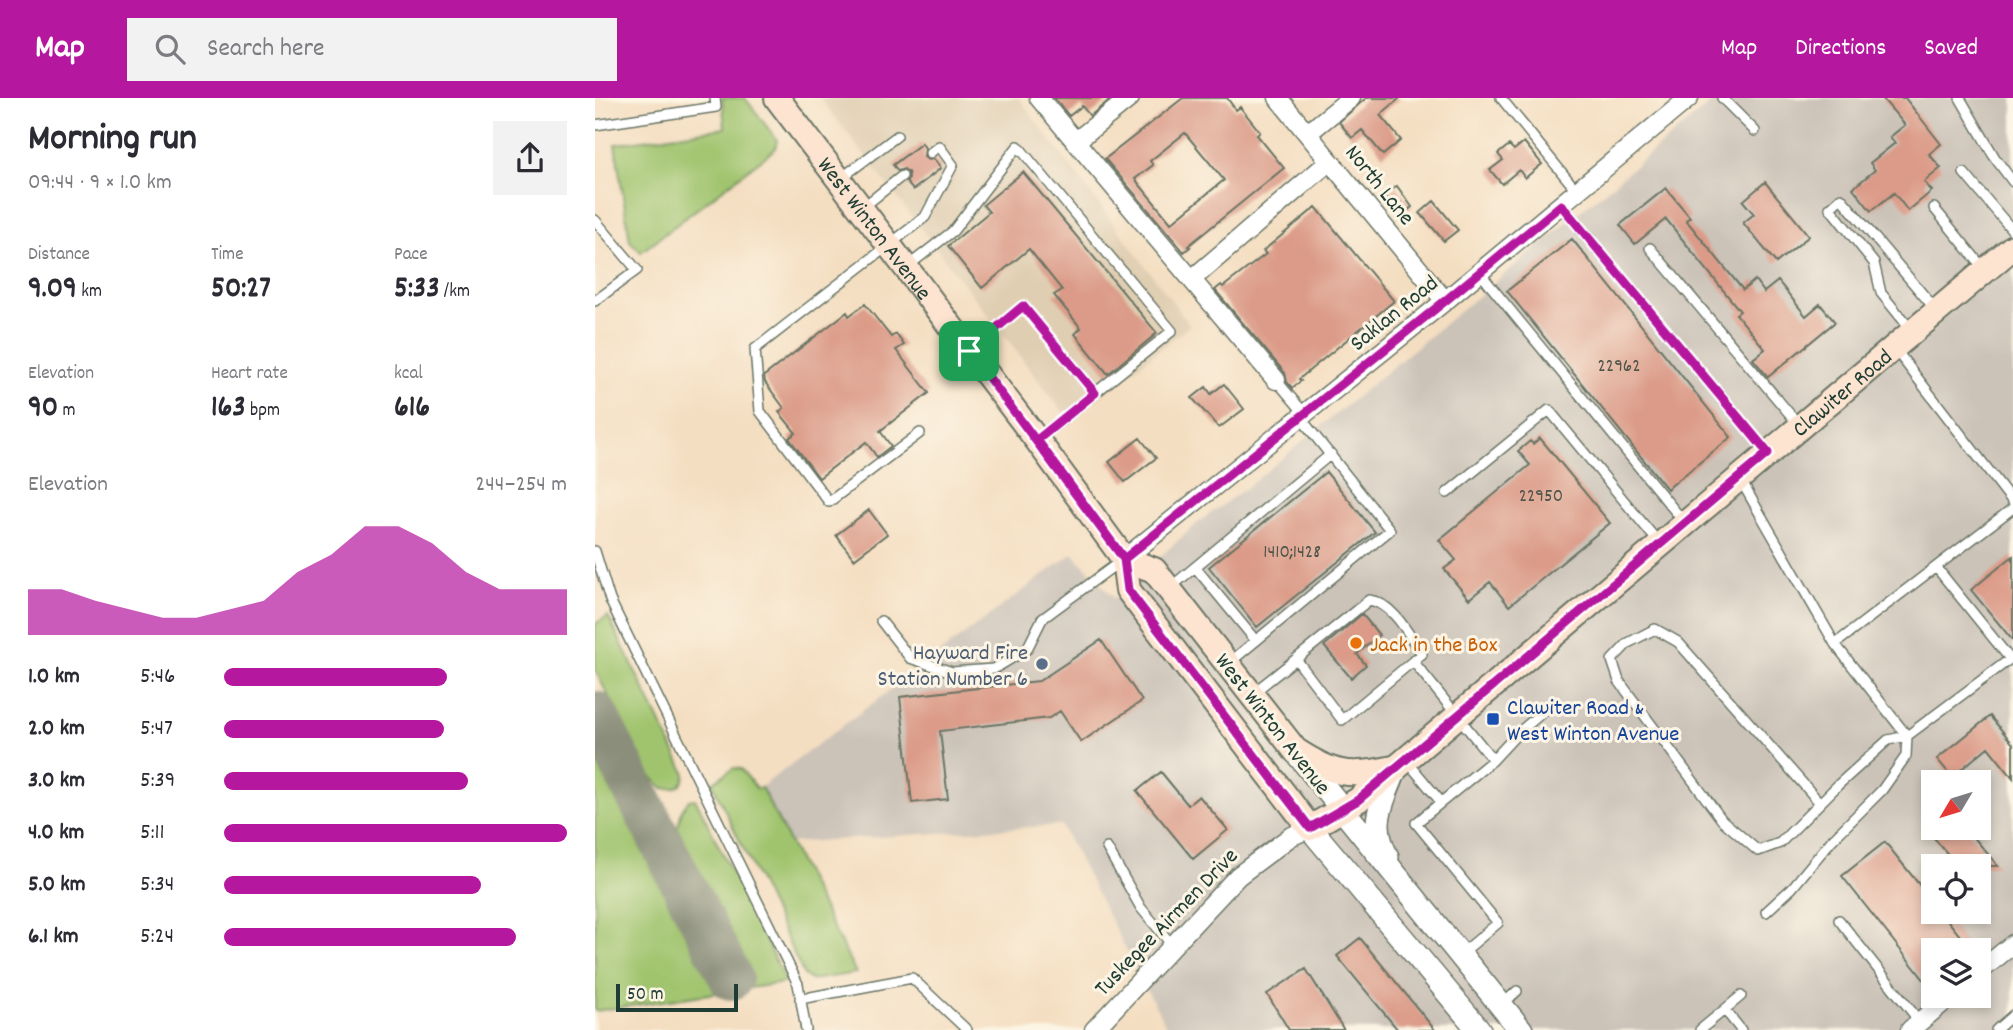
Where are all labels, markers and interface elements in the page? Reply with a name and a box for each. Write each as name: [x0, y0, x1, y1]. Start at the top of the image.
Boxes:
search box: [127, 18, 617, 81]
text: Map: [35, 26, 85, 73]
icon: search: [151, 30, 189, 68]
text: Search here: [207, 31, 325, 68]
text: Map: [1721, 32, 1757, 66]
text: Directions: [1795, 32, 1886, 66]
text: Saved: [1924, 32, 1978, 66]
text: Morning run: [28, 113, 197, 168]
button: share: [493, 121, 567, 195]
street label: North Lane: [1335, 139, 1421, 234]
street label: West Winton Avenue: [808, 151, 938, 309]
text: 09:44 · 9 × 1.0 km: [28, 167, 172, 200]
text: Distance: [28, 242, 90, 269]
text: Time: [211, 242, 244, 269]
text: Pace: [394, 242, 428, 269]
text: 9.09: [28, 269, 77, 312]
text: 50:27: [211, 269, 271, 312]
text: 5:33: [394, 269, 440, 312]
street label: Saklan Road: [1344, 269, 1447, 361]
text: km: [77, 279, 102, 306]
text: /km: [440, 279, 470, 306]
pin: [939, 321, 999, 381]
icon: arrive: [950, 332, 988, 370]
street label: Clawiter Road: [1786, 343, 1901, 447]
house number: 22962: [1598, 354, 1640, 381]
text: Elevation: [28, 361, 94, 388]
text: Heart rate: [211, 361, 288, 388]
text: kcal: [394, 361, 423, 388]
text: 90: [28, 388, 58, 431]
text: 163: [211, 388, 246, 431]
text: 616: [394, 388, 430, 431]
text: m: [58, 398, 76, 425]
text: bpm: [246, 398, 280, 425]
text: Elevation: [28, 469, 108, 502]
text: 244–254 m: [475, 469, 567, 502]
house number: 22950: [1519, 484, 1563, 511]
house number: 1410;1428: [1263, 540, 1321, 567]
place label: Jack in the Box: [1370, 630, 1498, 663]
marker: Jack in the Box: [1348, 635, 1364, 651]
place label: Hayward Fire Station Number 6: [878, 638, 1028, 697]
street label: West Winton Avenue: [1205, 647, 1337, 803]
marker: Hayward Fire Station Number 6: [1034, 656, 1050, 672]
text: 1.0 km: [28, 661, 80, 694]
text: 5:46: [140, 661, 175, 694]
place label: Clawiter Road & West Winton Avenue: [1507, 693, 1679, 752]
marker: Clawiter Road & West Winton Avenue: [1485, 711, 1501, 727]
text: 2.0 km: [28, 713, 85, 746]
text: 5:47: [140, 713, 173, 746]
text: 3.0 km: [28, 765, 85, 798]
text: 5:39: [140, 765, 175, 798]
north arrow: [1921, 770, 1991, 840]
map controls: [1921, 770, 1991, 1008]
text: 4.0 km: [28, 817, 84, 850]
text: 5:11: [140, 817, 165, 850]
street label: Tuskegee Airmen Drive: [1088, 842, 1247, 1005]
button: locate: [1921, 854, 1991, 924]
text: 5.0 km: [28, 869, 86, 902]
text: 5:34: [140, 869, 174, 902]
text: 6.1 km: [28, 921, 79, 954]
text: 5:24: [140, 921, 174, 954]
button: layers: [1921, 938, 1991, 1008]
scale bar: [616, 981, 739, 1013]
text: 50 m: [627, 982, 664, 1009]

